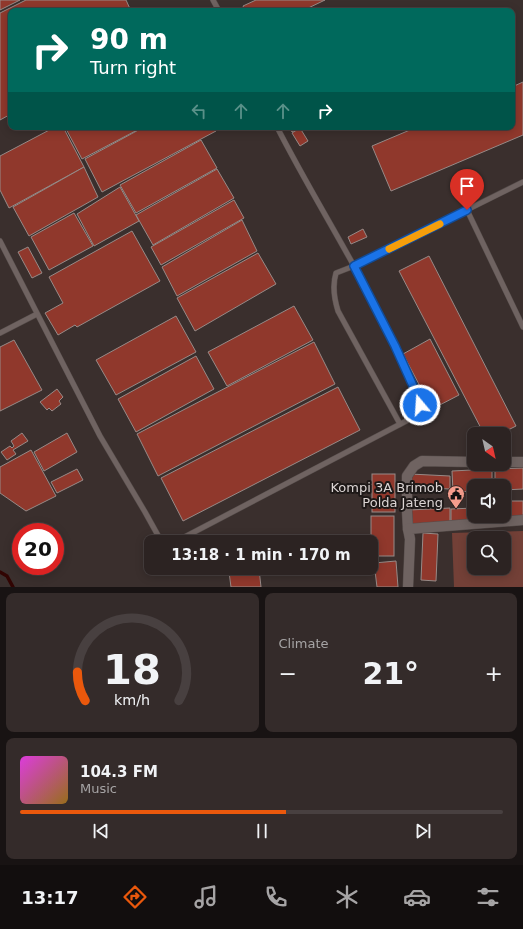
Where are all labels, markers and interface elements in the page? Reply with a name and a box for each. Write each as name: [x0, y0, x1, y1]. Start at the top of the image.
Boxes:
text: 90 m: [90, 23, 168, 56]
icon: right: [24, 24, 76, 76]
text: Turn right: [90, 57, 176, 78]
icon: left: [188, 100, 210, 122]
icon: ahead: [230, 100, 252, 122]
icon: ahead: [272, 100, 294, 122]
icon: right: [314, 100, 336, 122]
pin: [450, 169, 484, 210]
icon: arrive: [456, 175, 478, 197]
position arrow: [399, 384, 441, 426]
north arrow: [467, 427, 511, 471]
map controls: [467, 427, 511, 575]
button: sound: [467, 479, 511, 523]
place label: Kompi 3A Brimob Polda Jateng: [330, 480, 443, 510]
public building icon: Kompi 3A Brimob Polda Jateng: [446, 484, 466, 509]
speed limit sign: 20: [12, 523, 64, 575]
button: search: [467, 531, 511, 575]
text: 13:18 · 1 min · 170 m: [171, 546, 351, 564]
text: Climate: [279, 636, 329, 651]
text: 18: [103, 644, 161, 693]
text: 21°: [362, 656, 419, 691]
text: −: [279, 661, 297, 686]
text: +: [485, 661, 503, 686]
text: km/h: [114, 691, 150, 707]
text: 104.3 FM: [80, 763, 158, 781]
text: Music: [80, 781, 117, 796]
icon: previous: [90, 820, 112, 842]
icon: pause: [251, 820, 273, 842]
icon: next: [412, 820, 434, 842]
icon: directions: [121, 883, 149, 911]
icon: music: [192, 883, 220, 911]
icon: phone: [262, 883, 290, 911]
icon: climate: [333, 883, 361, 911]
icon: car: [403, 883, 431, 911]
icon: filters: [474, 883, 502, 911]
text: 13:17: [21, 887, 79, 908]

